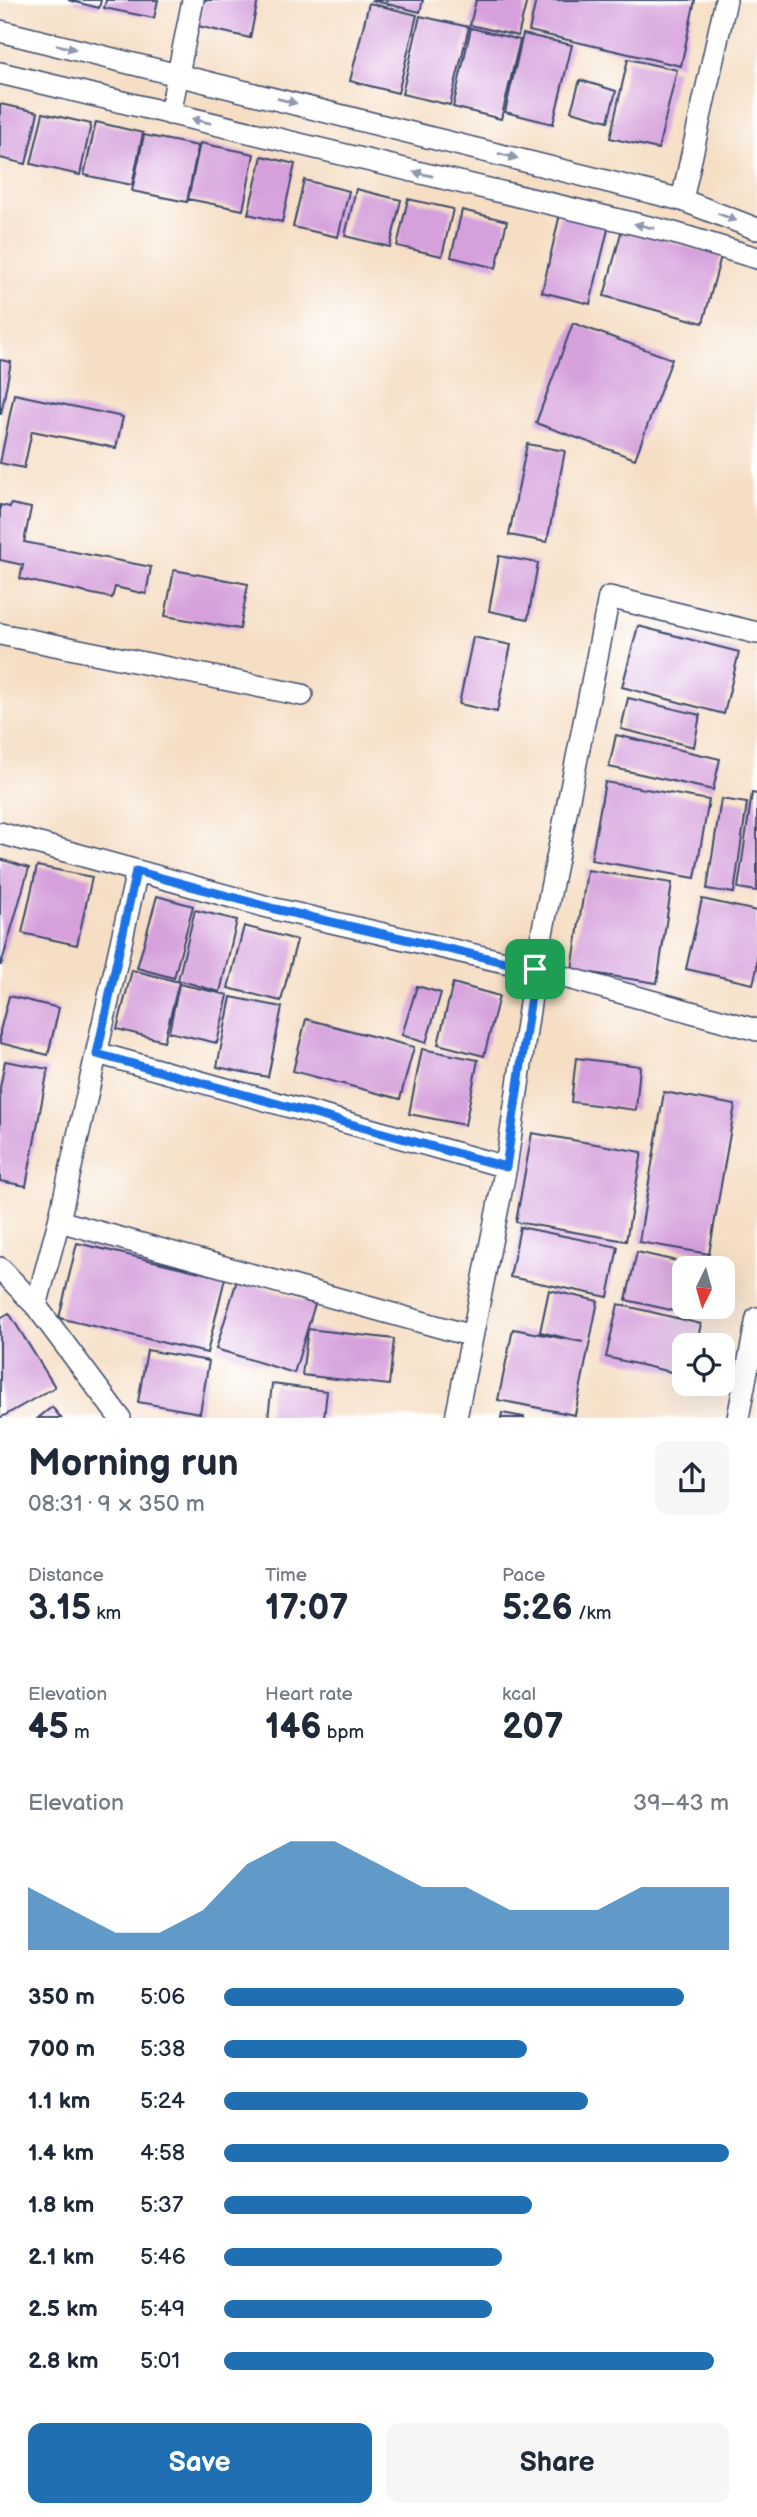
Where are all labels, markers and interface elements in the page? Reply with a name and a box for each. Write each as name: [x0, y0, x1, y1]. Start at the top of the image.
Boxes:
one-way arrow: [55, 41, 77, 52]
one-way arrow: [276, 96, 298, 107]
one-way arrow: [190, 115, 212, 126]
one-way arrow: [497, 151, 519, 162]
one-way arrow: [412, 168, 434, 179]
one-way arrow: [716, 212, 737, 223]
one-way arrow: [633, 220, 655, 231]
pin: [505, 939, 565, 999]
icon: arrive: [516, 950, 554, 988]
north arrow: [672, 1256, 735, 1320]
map controls: [672, 1256, 735, 1396]
button: locate: [672, 1333, 735, 1396]
text: Morning run: [28, 1441, 239, 1486]
button: share: [655, 1441, 729, 1515]
text: 08:31 · 9 × 350 m: [28, 1490, 205, 1518]
text: Distance: [28, 1564, 104, 1587]
text: Time: [265, 1564, 307, 1587]
text: Pace: [502, 1564, 545, 1587]
text: 3.15: [28, 1587, 91, 1630]
text: 17:07: [265, 1587, 349, 1630]
text: 5:26: [502, 1587, 573, 1630]
text: km: [91, 1602, 121, 1625]
text: /km: [573, 1602, 612, 1625]
text: Elevation: [28, 1683, 107, 1706]
text: Heart rate: [265, 1683, 353, 1706]
text: kcal: [502, 1683, 536, 1706]
text: 45: [28, 1706, 69, 1749]
text: 146: [265, 1706, 322, 1749]
text: 207: [502, 1706, 563, 1749]
text: m: [69, 1721, 90, 1744]
text: bpm: [322, 1721, 364, 1744]
text: Elevation: [28, 1789, 124, 1817]
text: 39–43 m: [633, 1789, 729, 1817]
text: 350 m: [28, 1983, 95, 2011]
text: 5:06: [140, 1983, 185, 2011]
text: 700 m: [28, 2035, 95, 2063]
text: 5:38: [140, 2035, 185, 2063]
text: 1.1 km: [28, 2087, 90, 2115]
text: 5:24: [140, 2087, 185, 2115]
text: 1.4 km: [28, 2139, 94, 2167]
text: 4:58: [140, 2139, 185, 2167]
text: 1.8 km: [28, 2191, 94, 2219]
text: 5:37: [140, 2191, 183, 2219]
text: 2.1 km: [28, 2243, 94, 2271]
text: 5:46: [140, 2243, 186, 2271]
text: 2.5 km: [28, 2295, 98, 2323]
text: 5:49: [140, 2295, 185, 2323]
text: 2.8 km: [28, 2347, 99, 2375]
text: 5:01: [140, 2347, 180, 2375]
button: Save: [28, 2423, 372, 2503]
button: Share: [386, 2423, 729, 2503]

